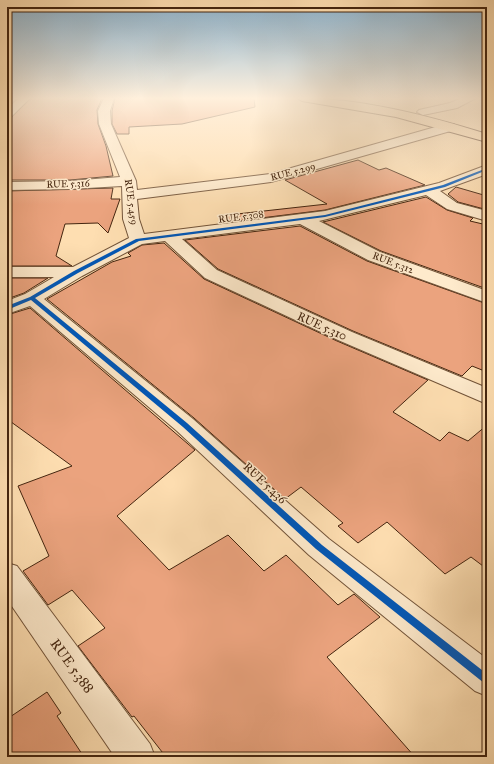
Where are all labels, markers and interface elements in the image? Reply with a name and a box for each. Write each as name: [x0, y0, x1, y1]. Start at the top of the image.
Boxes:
street label: RUE 5.299: [269, 160, 317, 184]
street label: RUE 5.316: [46, 177, 91, 191]
street label: RUE 5.459: [122, 178, 140, 226]
street label: RUE 5.308: [218, 208, 264, 226]
street label: RUE 5.312: [371, 250, 415, 276]
street label: RUE 5.310: [295, 309, 349, 343]
street label: RUE 5.436: [240, 459, 290, 507]
street label: RUE 5.388: [47, 636, 97, 696]

